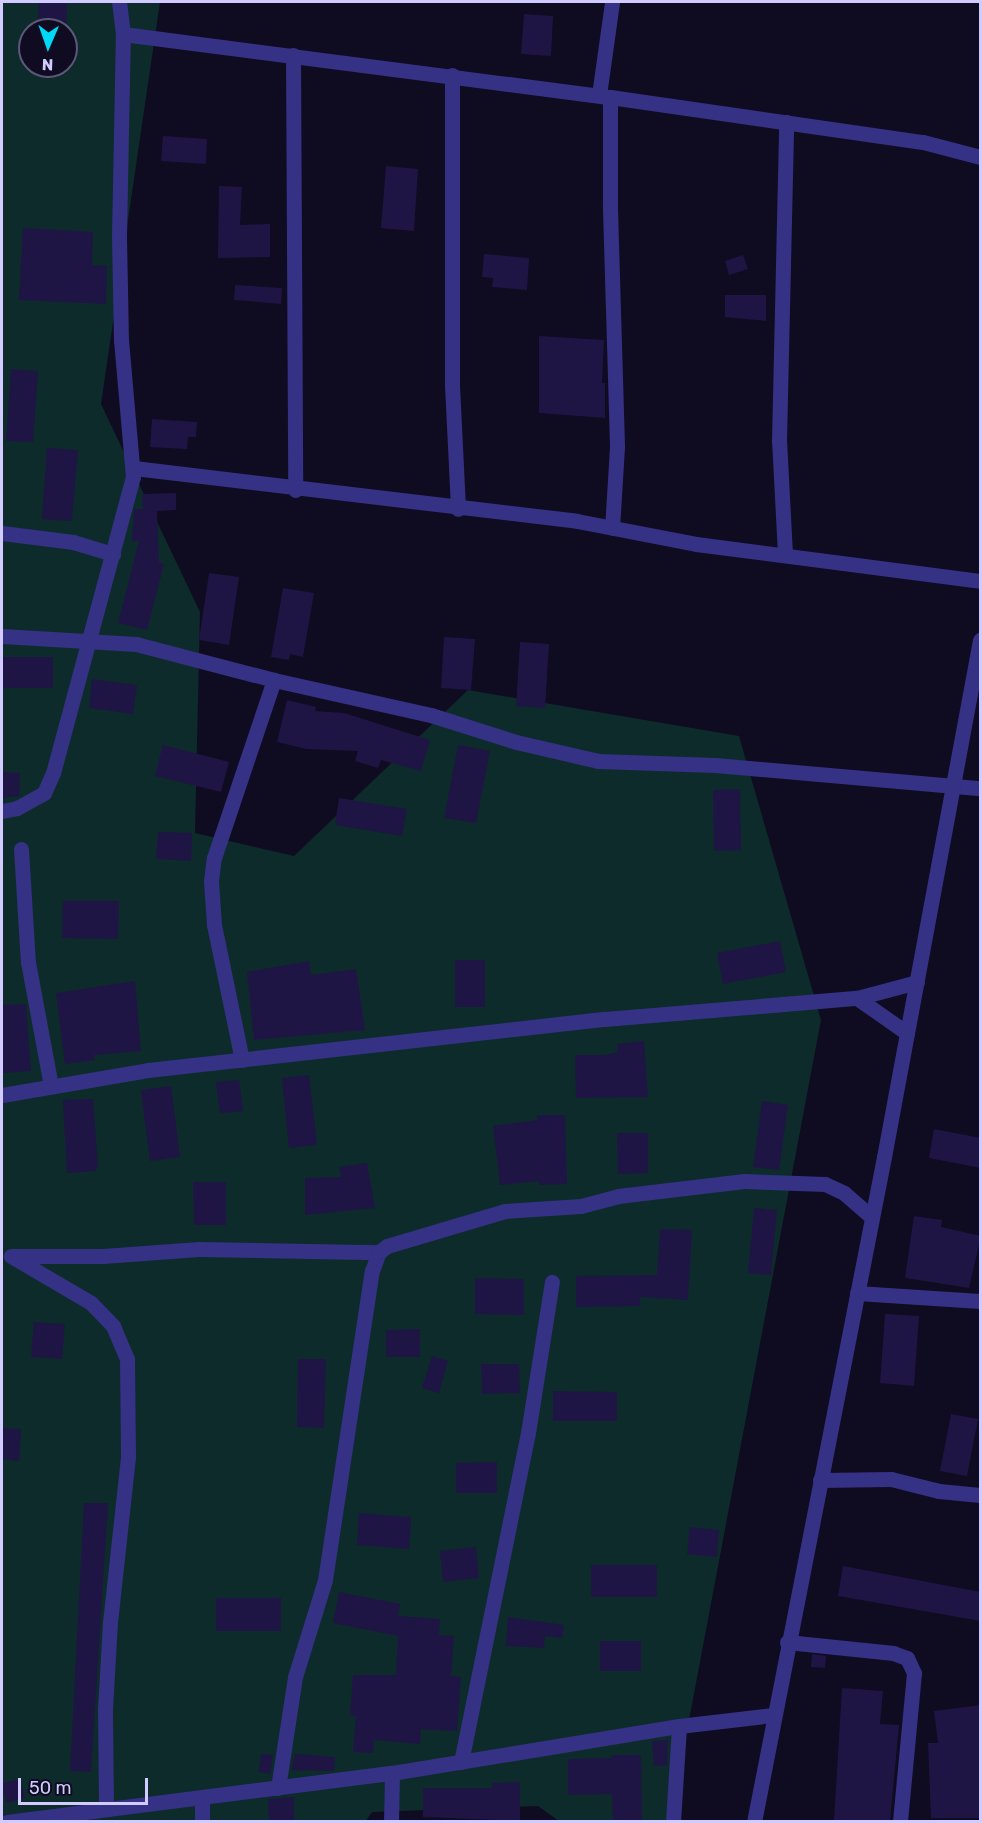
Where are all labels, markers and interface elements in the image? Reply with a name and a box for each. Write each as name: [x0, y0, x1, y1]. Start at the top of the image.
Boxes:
north arrow: [18, 18, 78, 78]
text: N: [41, 55, 54, 74]
scale bar: [21, 1766, 152, 1804]
text: 50 m: [29, 1777, 72, 1799]

